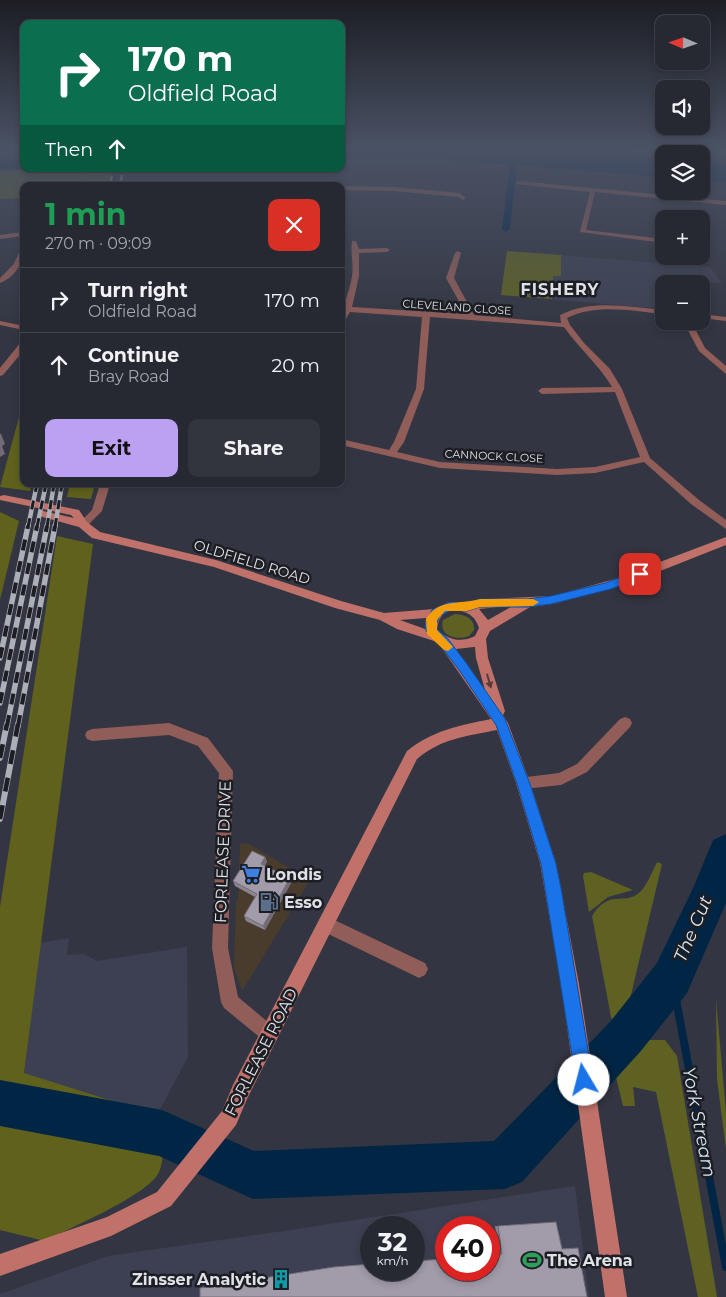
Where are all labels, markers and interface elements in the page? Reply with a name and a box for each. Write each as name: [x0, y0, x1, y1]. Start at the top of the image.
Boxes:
north arrow: [655, 15, 710, 70]
map controls: [655, 15, 710, 330]
text: 170 m: [128, 37, 233, 80]
icon: right: [45, 40, 110, 105]
text: Oldfield Road: [128, 80, 278, 107]
button: sound: [655, 80, 710, 135]
icon: ahead: [103, 135, 131, 163]
text: Then: [45, 138, 93, 161]
button: layers: [655, 145, 710, 200]
text: 1 min: [45, 196, 126, 233]
button: close: [268, 199, 320, 251]
button: +: [655, 210, 710, 265]
text: 270 m · 09:09: [45, 234, 151, 253]
button: −: [655, 275, 710, 330]
text: Turn right: [88, 279, 188, 302]
district label: FISHERY: [521, 280, 600, 299]
icon: right: [45, 286, 73, 314]
text: 170 m: [265, 289, 320, 312]
street label: CLEVELAND CLOSE: [402, 296, 512, 318]
text: Oldfield Road: [88, 302, 197, 321]
text: Continue: [88, 344, 179, 367]
icon: ahead: [45, 351, 73, 379]
text: 20 m: [272, 354, 320, 377]
text: Bray Road: [88, 367, 170, 386]
button: Exit: [45, 419, 178, 477]
button: Share: [188, 419, 320, 477]
street label: CANNOCK CLOSE: [444, 446, 544, 466]
street label: OLDFIELD ROAD: [192, 536, 312, 588]
pin: [619, 553, 661, 595]
icon: arrive: [626, 560, 654, 588]
one-way arrow: [486, 674, 494, 689]
street label: FORLEASE DRIVE: [211, 781, 235, 923]
supermarket icon: Londis: [240, 863, 262, 885]
place label: Londis: [266, 865, 322, 884]
fuel station icon: Esso: [258, 891, 280, 913]
water label: The Cut: [669, 892, 717, 966]
place label: Esso: [284, 893, 322, 912]
street label: FORLEASE ROAD: [221, 985, 301, 1119]
position arrow: [557, 1053, 609, 1105]
water label: York Stream: [678, 1065, 720, 1179]
speed limit sign: 40: [435, 1216, 500, 1281]
text: 32: [378, 1227, 407, 1257]
sports icon: The Arena: [521, 1249, 543, 1271]
place label: The Arena: [547, 1251, 633, 1270]
text: km/h: [376, 1253, 409, 1268]
building icon: Zinsser Analytic: [270, 1268, 292, 1290]
place label: Zinsser Analytic: [132, 1270, 267, 1289]

